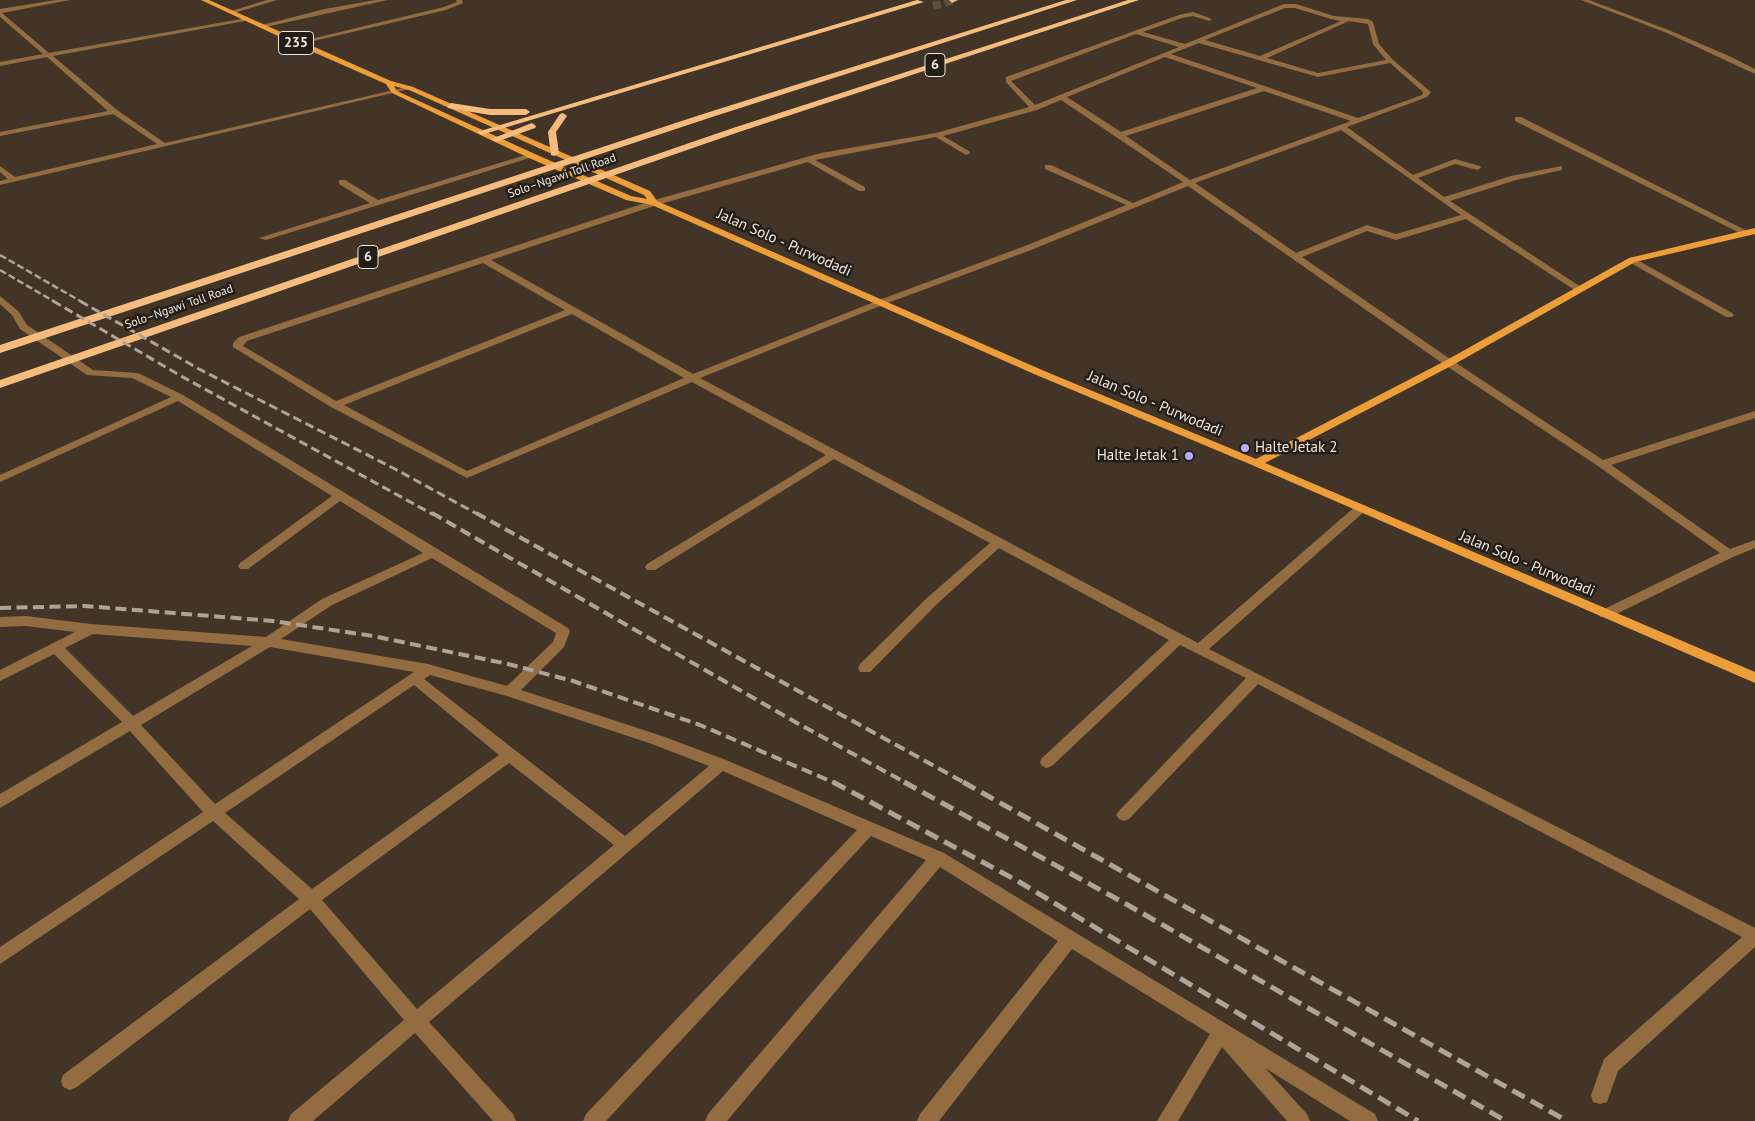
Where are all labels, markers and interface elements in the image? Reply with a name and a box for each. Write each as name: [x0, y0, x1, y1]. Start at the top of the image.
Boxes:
road number: 235: [278, 32, 314, 54]
road number: 6: [925, 54, 945, 76]
street label: Solo–Ngawi Toll Road: [506, 151, 618, 201]
street label: Jalan Solo - Purwodadi: [714, 205, 854, 281]
road number: 6: [358, 246, 378, 268]
street label: Solo–Ngawi Toll Road: [123, 282, 235, 332]
street label: Jalan Solo - Purwodadi: [1085, 367, 1225, 441]
place label: Halte Jetak 2: [1255, 439, 1337, 457]
marker: Halte Jetak 2: [1239, 442, 1251, 454]
place label: Halte Jetak 1: [1097, 447, 1179, 465]
marker: Halte Jetak 1: [1183, 450, 1195, 462]
street label: Jalan Solo - Purwodadi: [1457, 527, 1597, 601]

